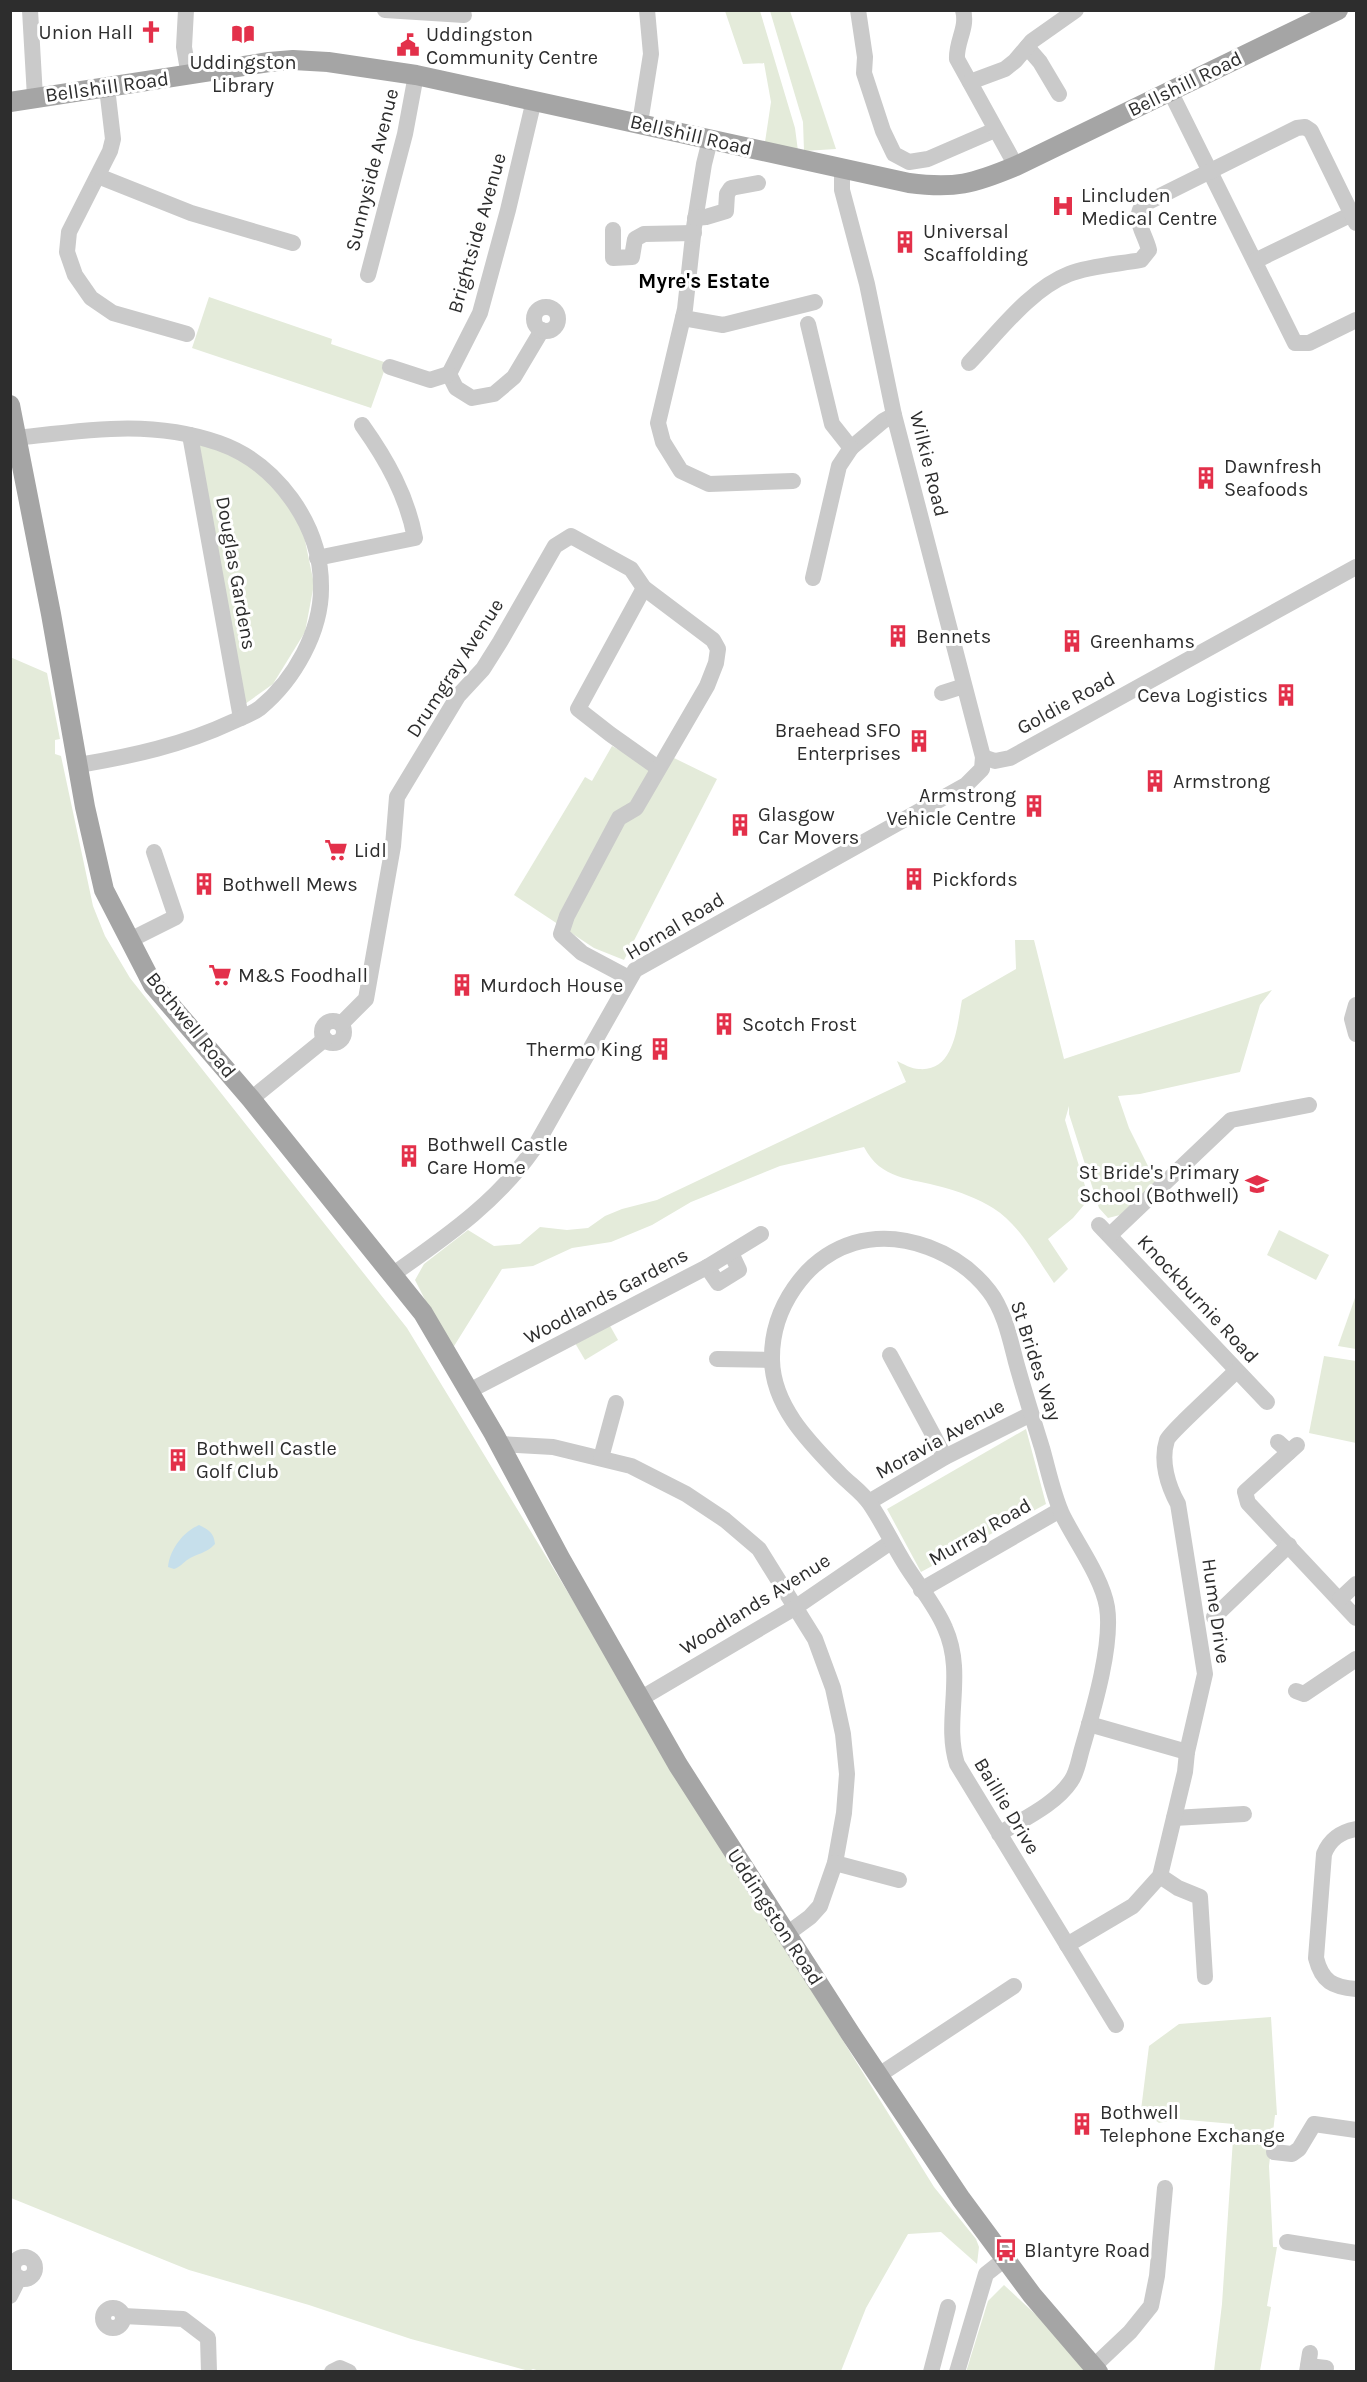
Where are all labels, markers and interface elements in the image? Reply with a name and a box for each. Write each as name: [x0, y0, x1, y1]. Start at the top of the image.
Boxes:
church icon: Union Hall: [138, 19, 164, 45]
place label: Union Hall: [39, 21, 133, 44]
library icon: Uddingston Library: [230, 21, 256, 47]
place label: Uddingston Community Centre: [426, 23, 598, 69]
public building icon: Uddingston Community Centre: [395, 32, 421, 58]
street label: Bellshill Road: [1124, 46, 1246, 122]
place label: Uddingston Library: [189, 51, 297, 97]
street label: Bellshill Road: [44, 67, 170, 107]
street label: Sunnyside Avenue: [341, 86, 403, 254]
street label: Bellshill Road: [628, 110, 754, 160]
street label: Brightside Avenue: [443, 150, 511, 316]
place label: Lincluden Medical Centre: [1081, 184, 1217, 230]
hospital icon: Lincluden Medical Centre: [1050, 193, 1076, 219]
place label: Universal Scaffolding: [923, 220, 1028, 266]
building icon: Universal Scaffolding: [892, 229, 918, 255]
district label: Myre's Estate: [638, 269, 770, 293]
street label: Wilkie Road: [905, 409, 953, 519]
place label: Dawnfresh Seafoods: [1224, 455, 1322, 501]
building icon: Dawnfresh Seafoods: [1193, 465, 1219, 491]
street label: Douglas Gardens: [211, 495, 261, 651]
street label: Drumgray Avenue: [402, 594, 508, 742]
building icon: Bennets: [885, 623, 911, 649]
place label: Bennets: [916, 625, 991, 648]
building icon: Greenhams: [1059, 628, 1085, 654]
place label: Greenhams: [1090, 630, 1195, 653]
street label: Goldie Road: [1013, 667, 1119, 739]
building icon: Ceva Logistics: [1273, 682, 1299, 708]
place label: Ceva Logistics: [1137, 684, 1268, 707]
place label: Braehead SFO Enterprises: [775, 719, 901, 765]
building icon: Braehead SFO Enterprises: [906, 728, 932, 754]
building icon: Armstrong: [1142, 768, 1168, 794]
place label: Armstrong: [1173, 770, 1270, 793]
place label: Armstrong Vehicle Centre: [887, 784, 1016, 830]
building icon: Armstrong Vehicle Centre: [1021, 793, 1047, 819]
place label: Glasgow Car Movers: [758, 803, 859, 849]
building icon: Glasgow Car Movers: [727, 812, 753, 838]
supermarket icon: Lidl: [323, 837, 349, 863]
place label: Lidl: [354, 839, 387, 862]
building icon: Pickfords: [901, 866, 927, 892]
place label: Pickfords: [932, 868, 1018, 891]
building icon: Bothwell Mews: [191, 871, 217, 897]
place label: Bothwell Mews: [222, 873, 358, 896]
street label: Hornal Road: [622, 888, 728, 964]
supermarket icon: M&S Foodhall: [207, 962, 233, 988]
place label: M&S Foodhall: [238, 964, 368, 987]
street label: Bothwell Road: [141, 967, 241, 1083]
building icon: Murdoch House: [449, 972, 475, 998]
place label: Murdoch House: [480, 974, 623, 997]
building icon: Scotch Frost: [711, 1011, 737, 1037]
place label: Scotch Frost: [742, 1013, 857, 1036]
building icon: Thermo King: [647, 1036, 673, 1062]
place label: Thermo King: [527, 1038, 642, 1061]
place label: Bothwell Castle Care Home: [427, 1133, 568, 1179]
building icon: Bothwell Castle Care Home: [396, 1143, 422, 1169]
place label: St Bride's Primary School (Bothwell): [1078, 1161, 1239, 1207]
school or university icon: St Bride's Primary School (Bothwell): [1244, 1171, 1270, 1197]
street label: Knockburnie Road: [1133, 1230, 1263, 1368]
street label: Woodlands Gardens: [520, 1243, 692, 1349]
street label: St Brides Way: [1006, 1298, 1066, 1424]
street label: Moravia Avenue: [872, 1394, 1008, 1484]
place label: Bothwell Castle Golf Club: [196, 1437, 337, 1483]
building icon: Bothwell Castle Golf Club: [165, 1447, 191, 1473]
street label: Murray Road: [925, 1493, 1035, 1571]
street label: Woodlands Avenue: [676, 1549, 834, 1659]
street label: Hume Drive: [1197, 1557, 1235, 1665]
street label: Baillie Drive: [969, 1754, 1045, 1858]
street label: Uddingston Road: [722, 1845, 828, 1989]
place label: Bothwell Telephone Exchange: [1100, 2101, 1285, 2147]
building icon: Bothwell Telephone Exchange: [1069, 2111, 1095, 2137]
bus stop icon: Blantyre Road: [993, 2237, 1019, 2263]
place label: Blantyre Road: [1024, 2239, 1150, 2262]

